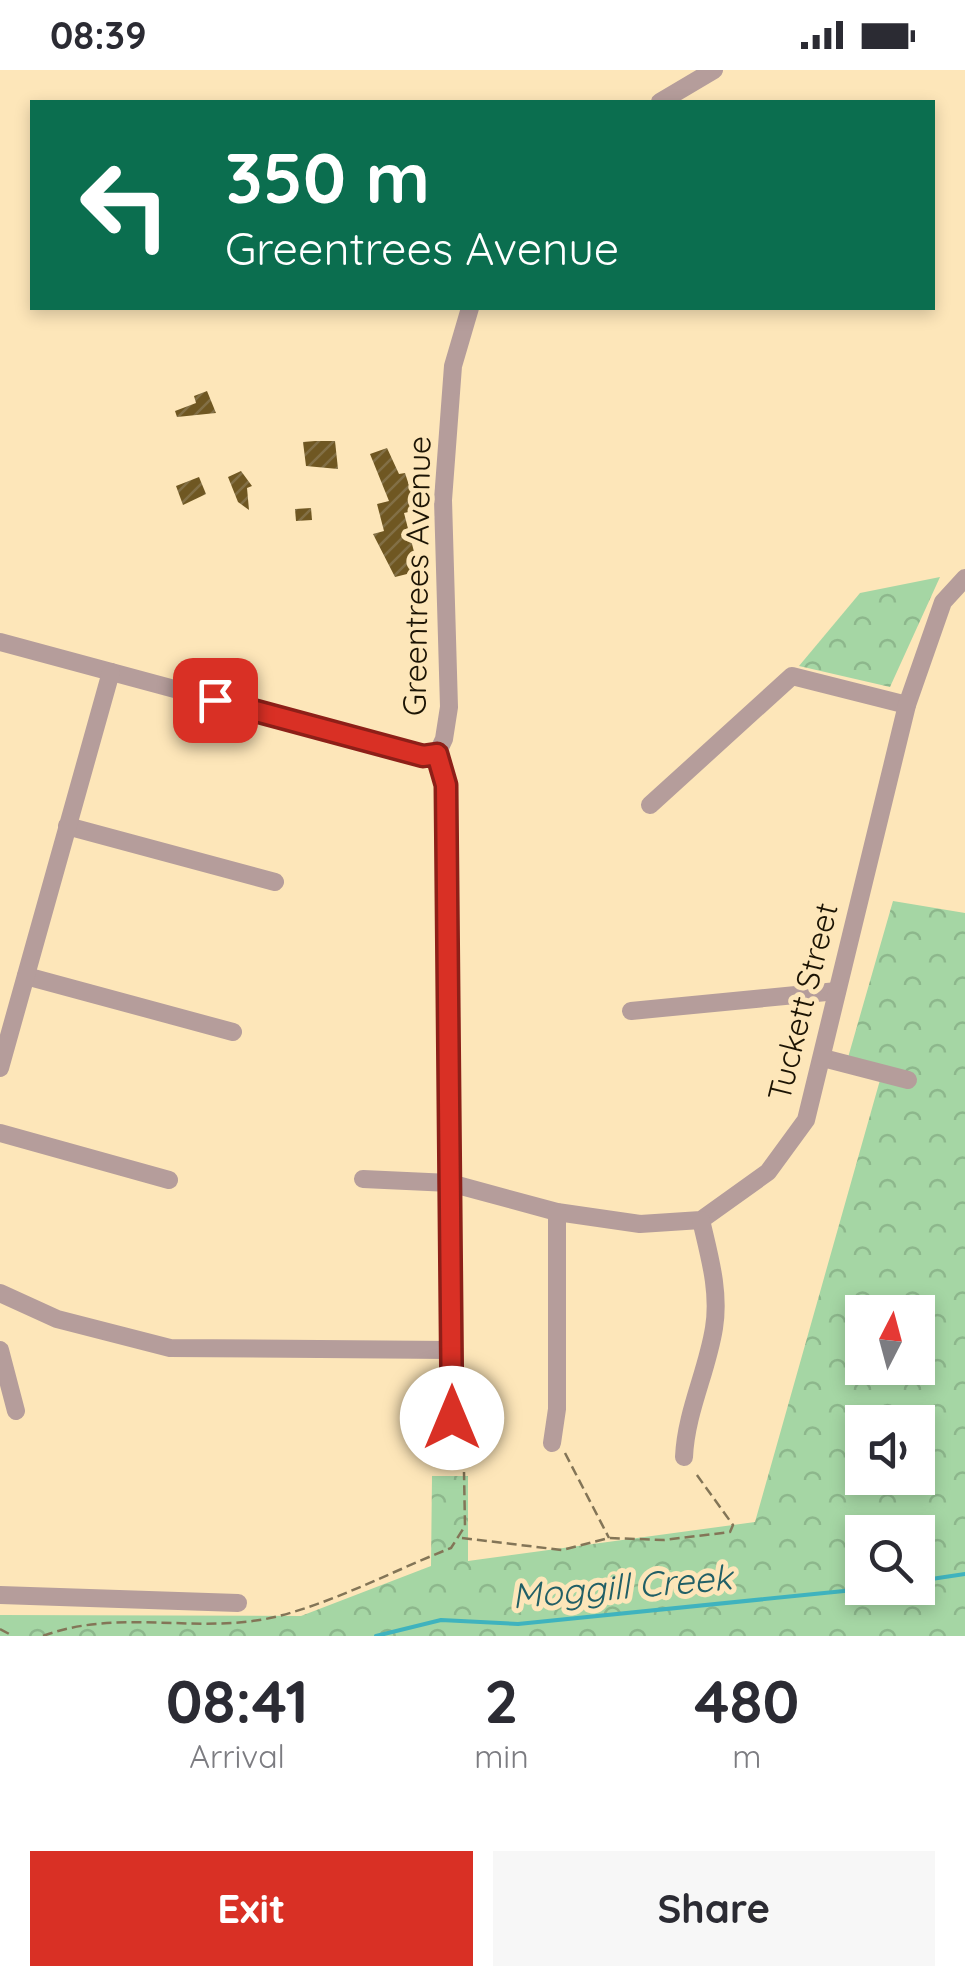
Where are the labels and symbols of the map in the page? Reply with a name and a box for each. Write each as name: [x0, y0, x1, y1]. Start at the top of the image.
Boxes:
street label: Greentrees Avenue: [394, 435, 438, 716]
pin: [173, 658, 258, 743]
street label: Tuckett Street: [758, 899, 846, 1105]
north arrow: [845, 1295, 935, 1385]
position arrow: [400, 1366, 504, 1470]
water label: Moggill Creek: [510, 1554, 737, 1618]

